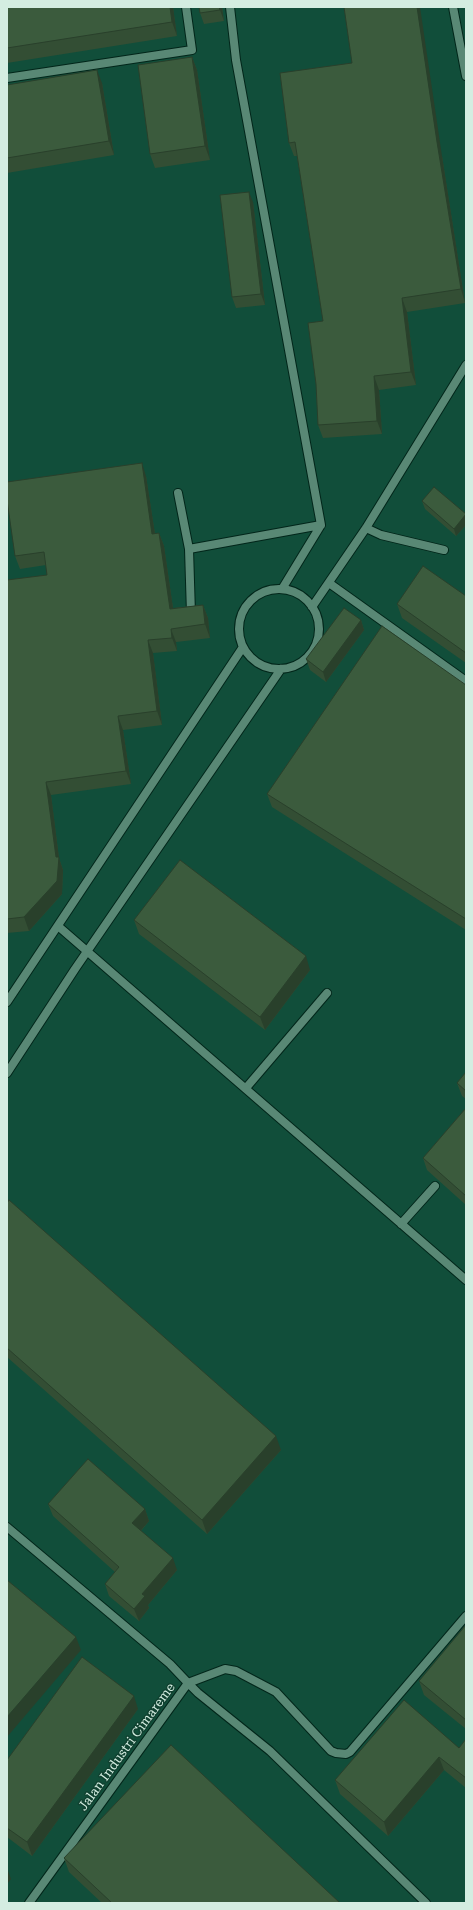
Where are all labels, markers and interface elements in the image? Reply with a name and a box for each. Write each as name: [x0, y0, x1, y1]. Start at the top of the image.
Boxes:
street label: Jalan Industri Cimareme: [75, 1680, 179, 1814]

